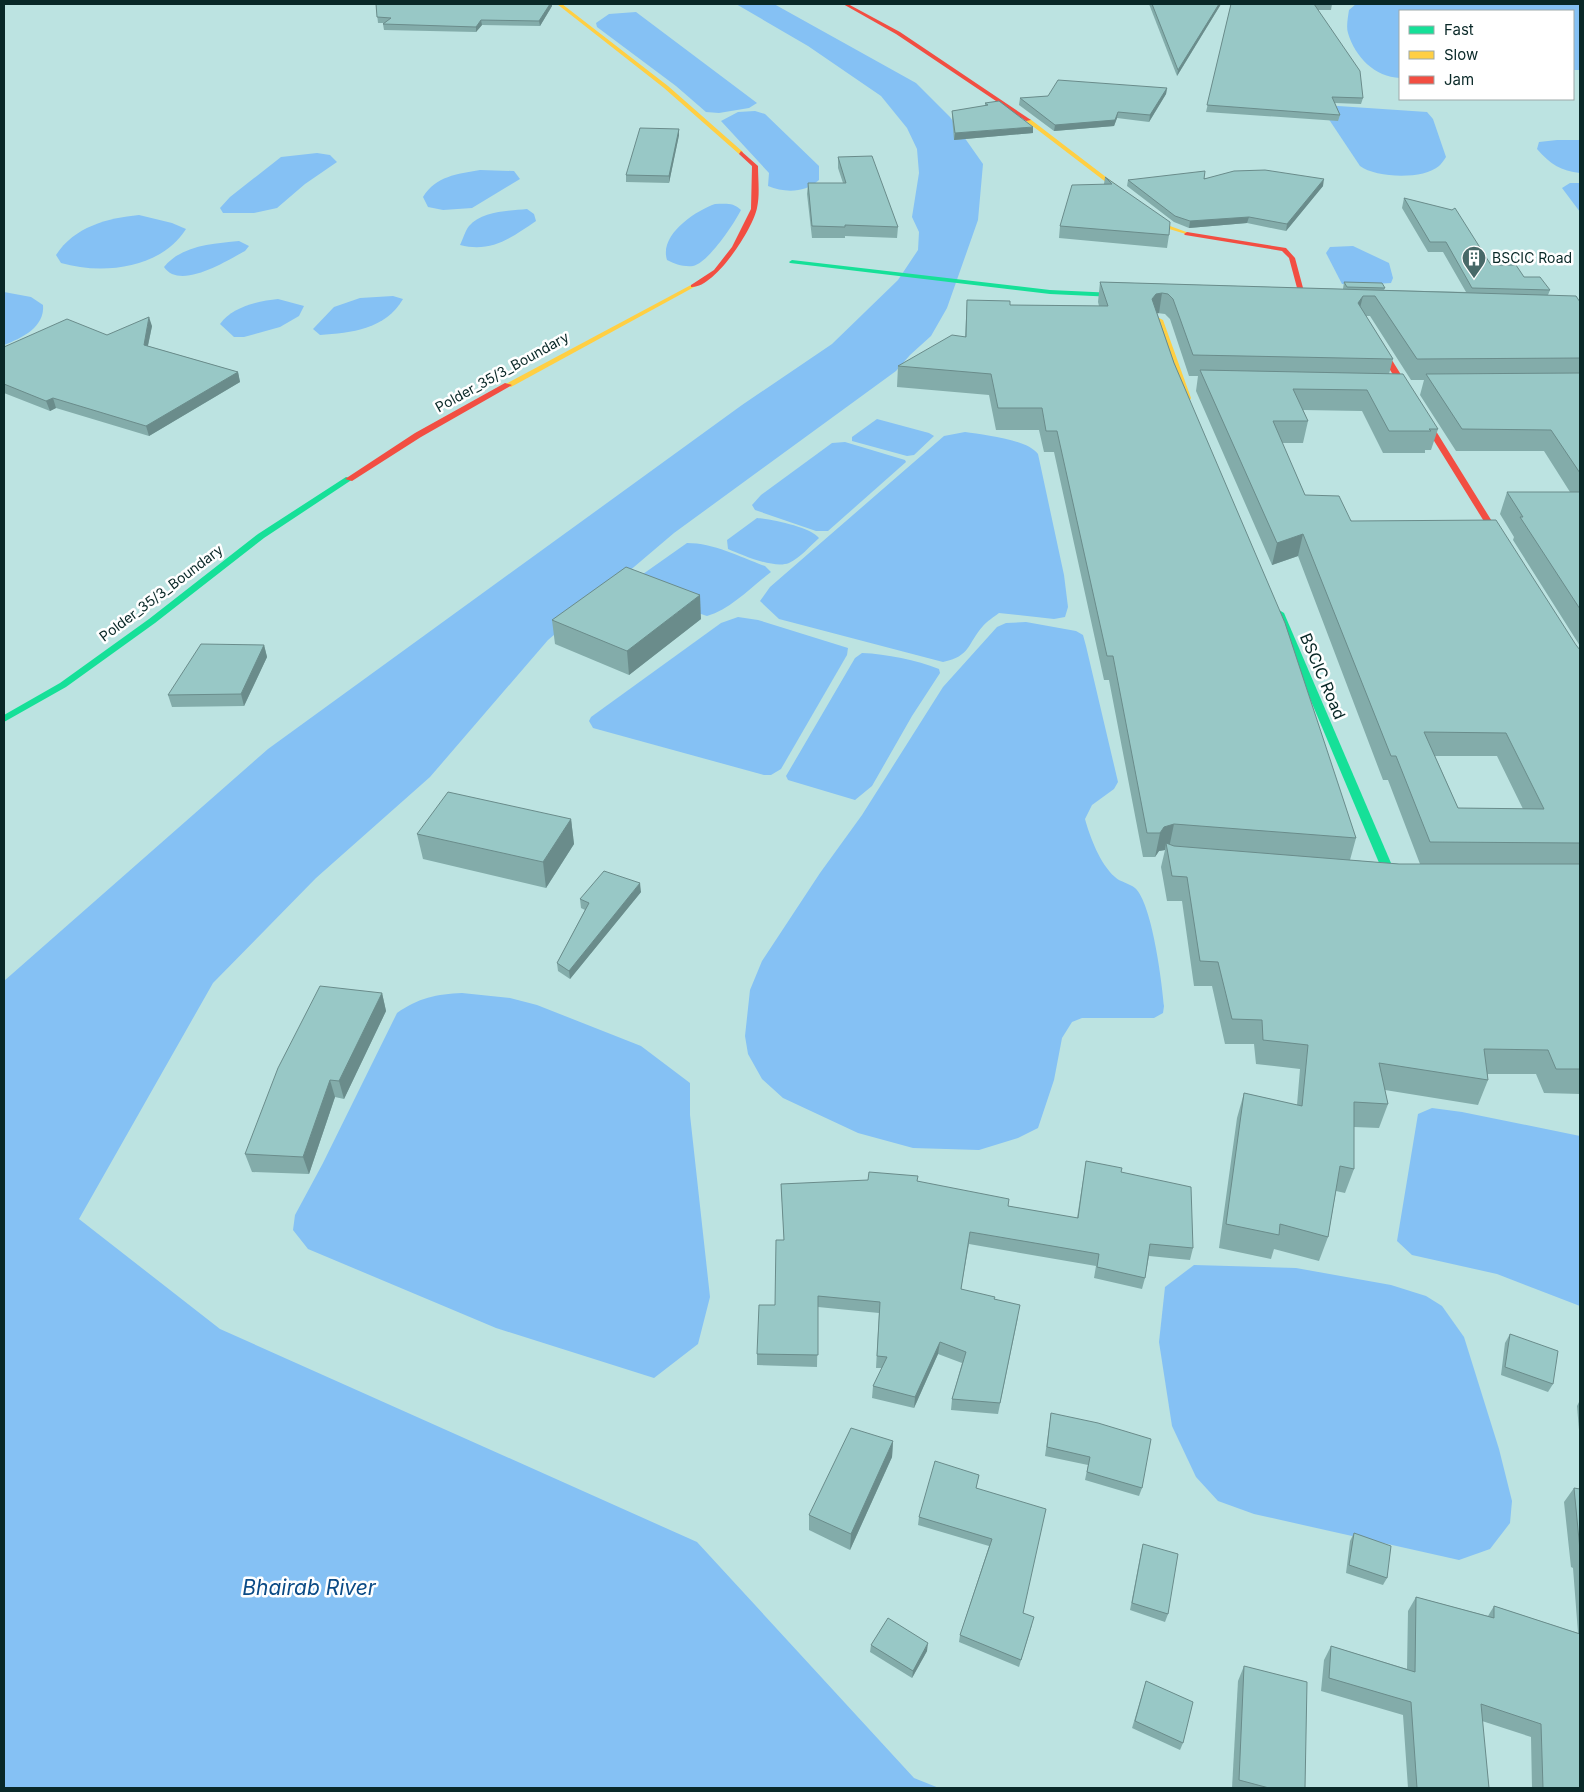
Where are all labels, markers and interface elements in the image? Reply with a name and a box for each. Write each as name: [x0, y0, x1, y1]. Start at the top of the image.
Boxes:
legend: [1399, 10, 1574, 100]
text: Fast: [1444, 20, 1474, 39]
text: Slow: [1444, 45, 1478, 64]
text: Jam: [1444, 70, 1474, 89]
building icon: BSCIC Road: [1461, 245, 1487, 279]
place label: BSCIC Road: [1492, 249, 1572, 266]
street label: Polder_35/3_Boundary: [432, 328, 572, 415]
street label: Polder_35/3_Boundary: [96, 541, 226, 645]
street label: BSCIC Road: [1296, 630, 1350, 722]
water label: Bhairab River: [242, 1575, 377, 1600]

